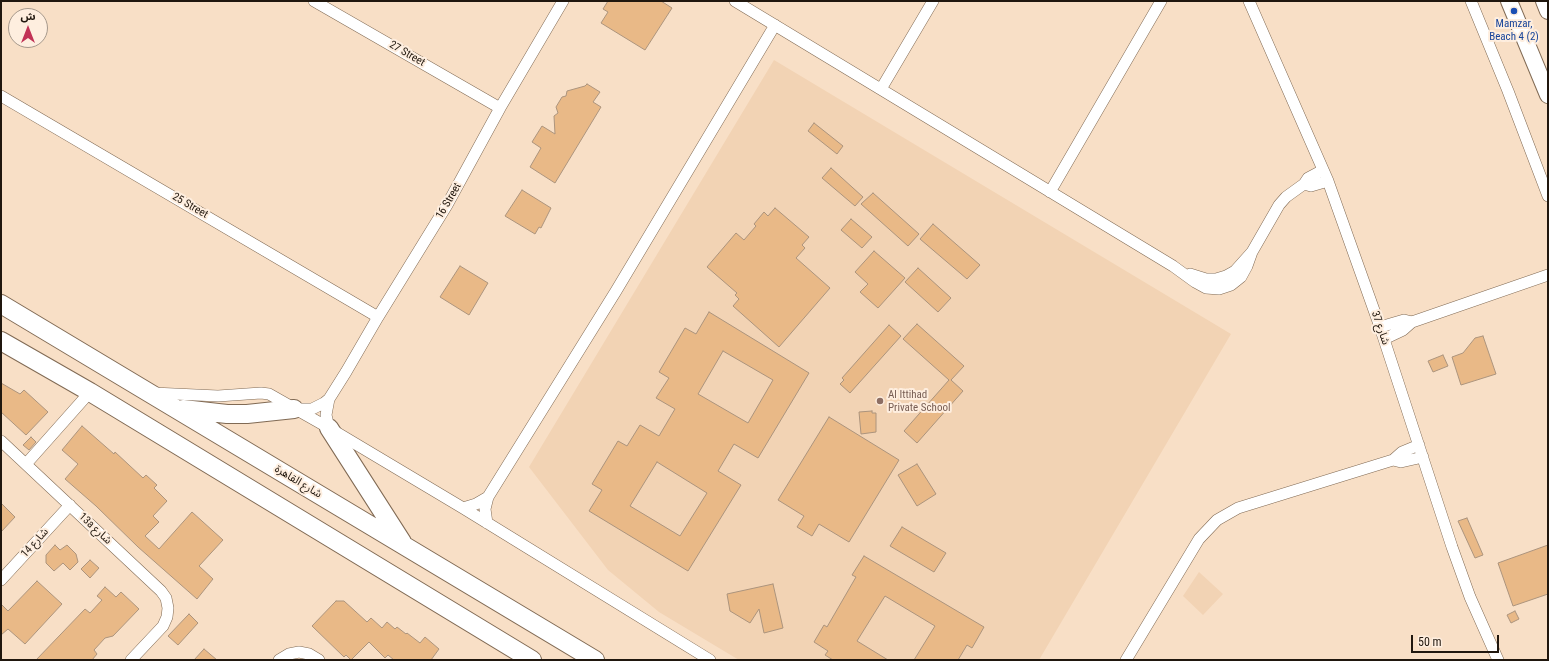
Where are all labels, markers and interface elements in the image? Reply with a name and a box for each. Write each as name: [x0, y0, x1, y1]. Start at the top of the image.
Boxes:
marker: Mamzar, Beach 4 (2): [1509, 6, 1519, 16]
north arrow: [8, 8, 48, 48]
text: ش: [20, 10, 36, 23]
place label: Mamzar, Beach 4 (2): [1489, 17, 1539, 43]
street label: 27 Street: [387, 38, 427, 70]
street label: 16 Street: [433, 181, 465, 221]
street label: 25 Street: [170, 190, 210, 222]
street label: شارع 37: [1368, 309, 1392, 347]
place label: Al Ittihad Private School: [888, 388, 950, 414]
marker: Al Ittihad Private School: [875, 396, 885, 406]
street label: شارع القاهرة: [272, 463, 324, 501]
street label: 13a شارع: [76, 511, 114, 547]
street label: شارع 14: [18, 526, 52, 560]
scale bar: [1413, 627, 1501, 653]
text: 50 m: [1418, 635, 1442, 649]

